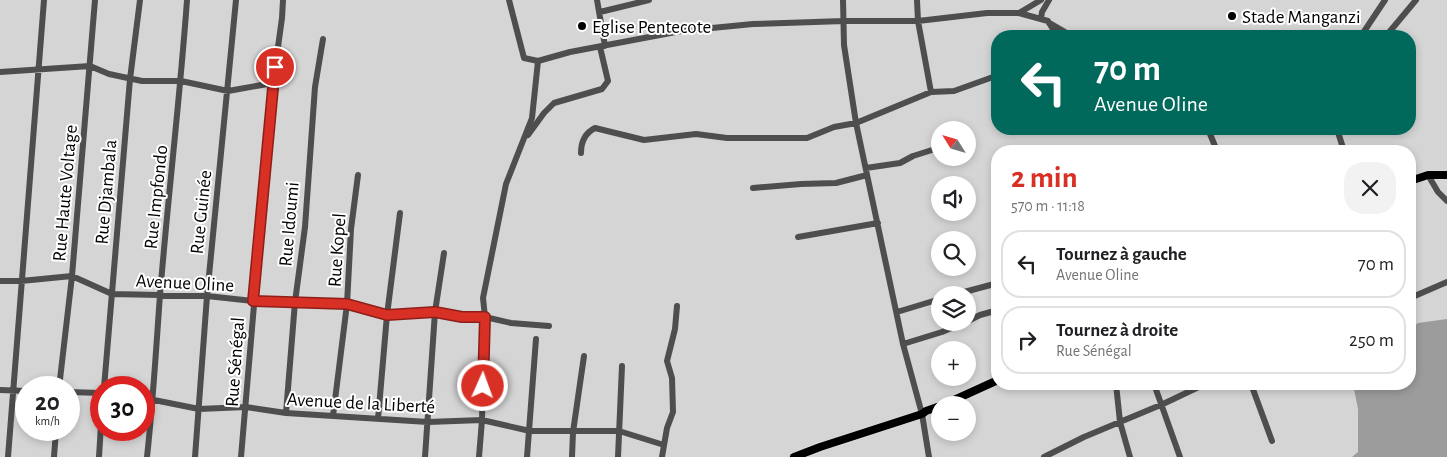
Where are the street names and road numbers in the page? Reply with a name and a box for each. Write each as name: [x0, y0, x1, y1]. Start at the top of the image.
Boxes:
street label: Rue Haute Voltage: [50, 124, 81, 262]
street label: Rue Djambala: [92, 139, 121, 245]
street label: Rue Impfondo: [142, 144, 171, 250]
street label: Rue Guinée: [188, 169, 215, 255]
street label: Rue Idoumi: [276, 181, 303, 267]
street label: Rue Kopel: [325, 212, 350, 288]
street label: Avenue Oline: [135, 271, 235, 296]
street label: Rue Sénégal: [223, 317, 248, 408]
street label: Avenue de la Liberté: [286, 390, 436, 417]

